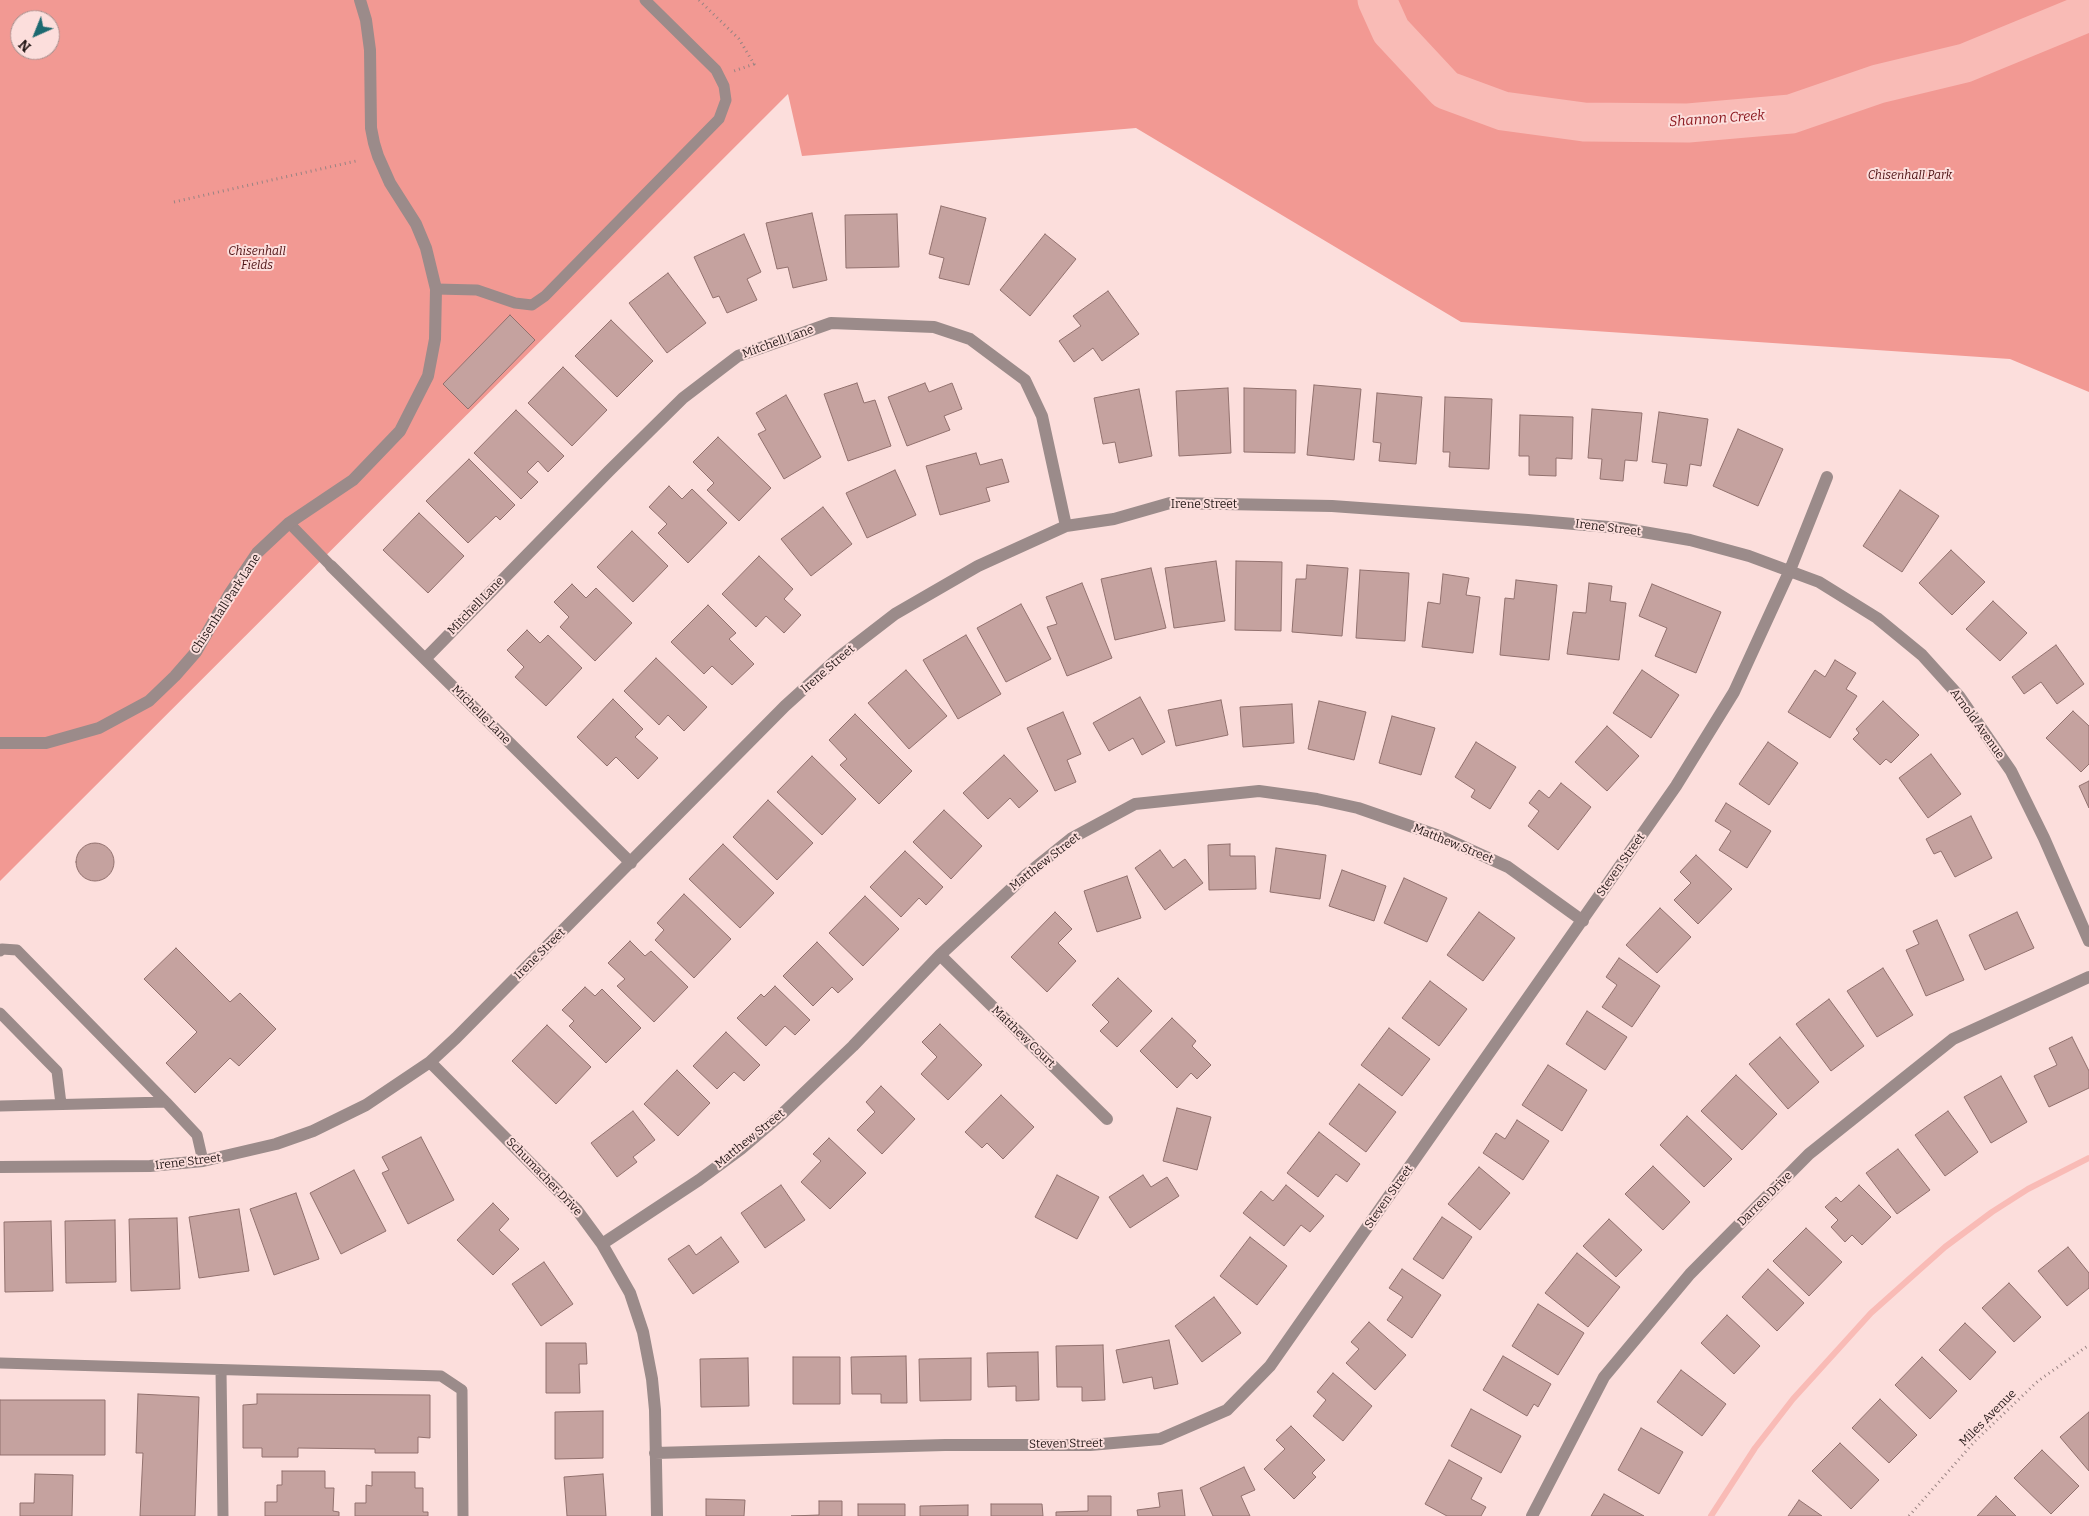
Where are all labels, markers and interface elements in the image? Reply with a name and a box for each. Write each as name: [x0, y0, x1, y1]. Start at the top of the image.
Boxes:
north arrow: [10, 10, 60, 60]
text: N: [15, 36, 35, 55]
water label: Shannon Creek: [1669, 107, 1765, 131]
park label: Chisenhall Park: [1868, 169, 1952, 183]
park label: Chisenhall Fields: [228, 245, 286, 273]
street label: Mitchell Lane: [740, 322, 816, 362]
street label: Irene Street: [1171, 498, 1237, 512]
street label: Irene Street: [1574, 517, 1642, 539]
street label: Chisenhall Park Lane: [188, 551, 264, 657]
street label: Mitchell Lane: [445, 574, 507, 638]
street label: Irene Street: [798, 642, 858, 696]
street label: Michelle Lane: [449, 683, 513, 747]
street label: Arnold Avenue: [1947, 686, 2007, 762]
street label: Matthew Street: [1411, 821, 1495, 867]
street label: Matthew Street: [1007, 830, 1083, 894]
street label: Steven Street: [1594, 831, 1648, 899]
street label: Irene Street: [511, 925, 569, 983]
street label: Matthew Court: [988, 1003, 1058, 1071]
street label: Matthew Street: [712, 1107, 788, 1171]
street label: Schumacher Drive: [503, 1135, 585, 1219]
street label: Irene Street: [154, 1151, 222, 1173]
street label: Steven Street: [1362, 1163, 1416, 1231]
street label: Darren Drive: [1735, 1169, 1795, 1229]
street label: Miles Avenue: [1957, 1387, 2019, 1449]
street label: Steven Street: [1029, 1436, 1103, 1452]

